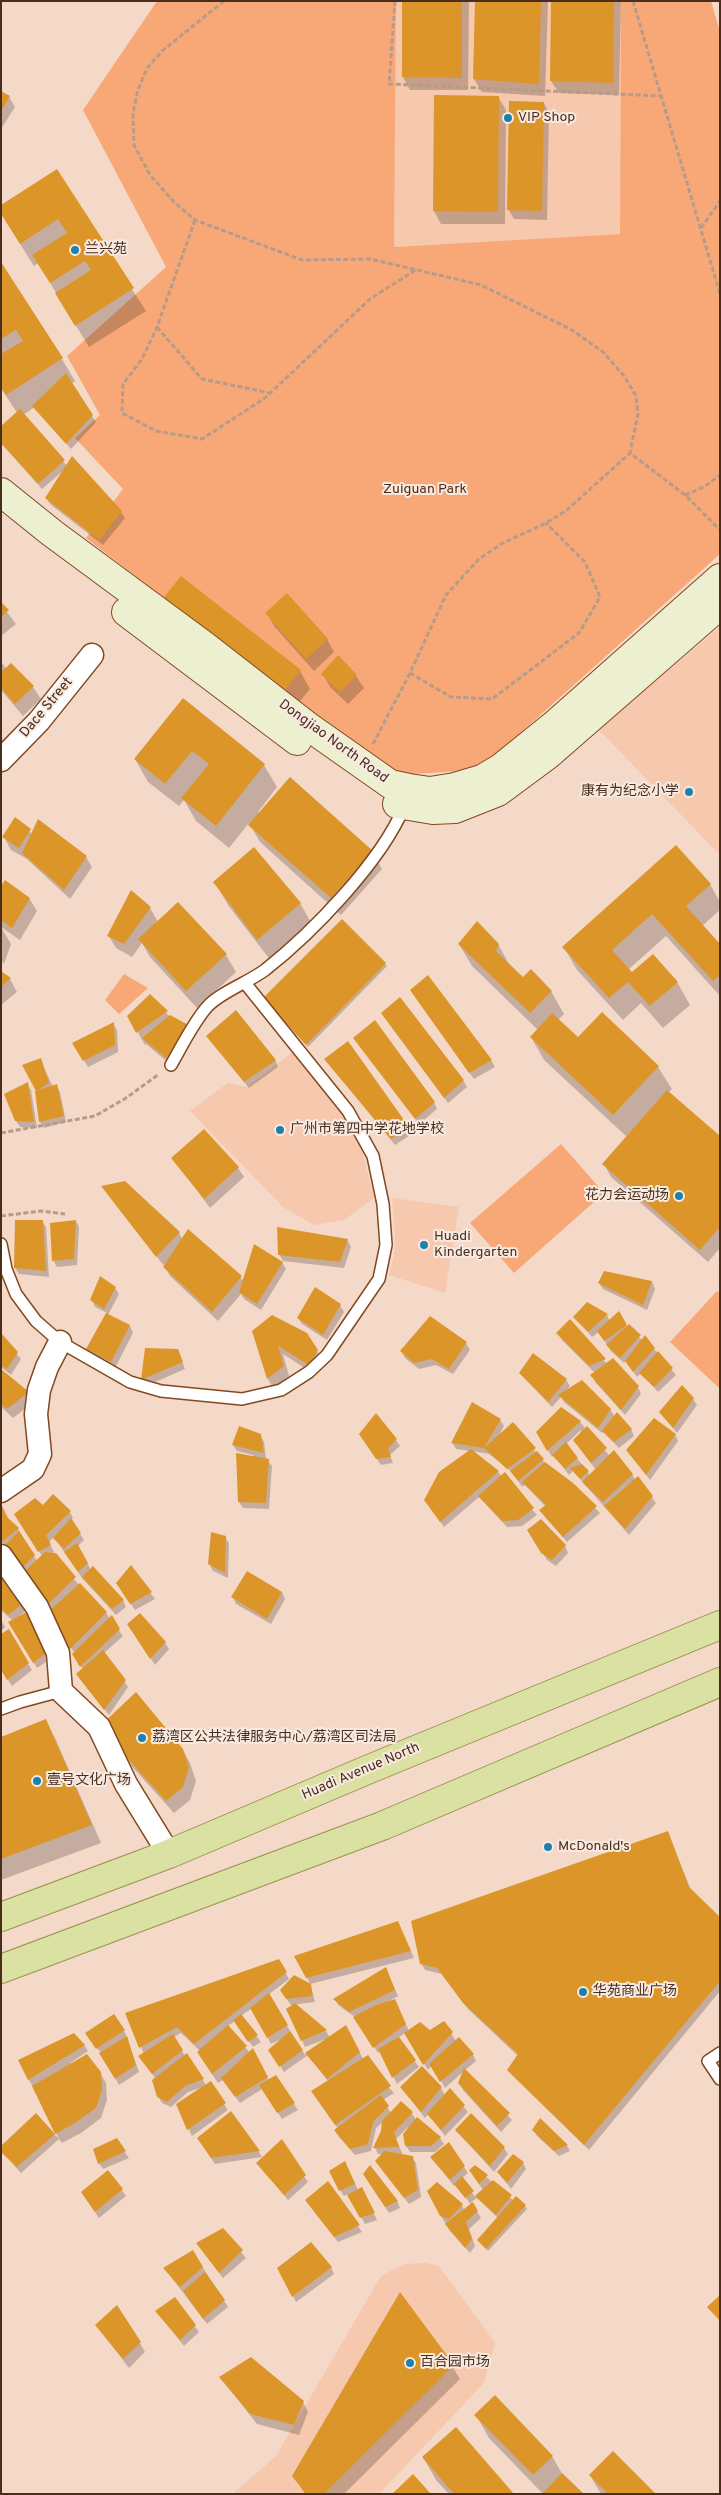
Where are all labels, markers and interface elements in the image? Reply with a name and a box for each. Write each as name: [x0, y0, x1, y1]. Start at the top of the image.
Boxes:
place label: VIP Shop: [518, 110, 575, 126]
marker: VIP Shop: [502, 112, 514, 124]
place label: 兰兴苑: [85, 242, 127, 258]
marker: 兰兴苑: [69, 244, 81, 256]
park label: Zuiguan Park: [383, 482, 467, 498]
street label: Dace Street: [17, 675, 77, 741]
street label: Dongjiao North Road: [275, 697, 391, 787]
place label: 康有为纪念小学: [581, 784, 679, 800]
marker: 康有为纪念小学: [683, 786, 695, 798]
place label: 广州市第四中学花地学校: [290, 1122, 444, 1138]
marker: 广州市第四中学花地学校: [274, 1124, 286, 1136]
place label: 花力会运动场: [585, 1188, 669, 1204]
marker: 花力会运动场: [673, 1190, 685, 1202]
place label: Huadi Kindergarten: [434, 1229, 517, 1262]
marker: Huadi Kindergarten: [418, 1239, 430, 1251]
place label: 荔湾区公共法律服务中心/荔湾区司法局: [152, 1730, 397, 1746]
marker: 荔湾区公共法律服务中心/荔湾区司法局: [136, 1732, 148, 1744]
street label: Huadi Avenue North: [300, 1740, 422, 1804]
place label: 壹号文化广场: [47, 1773, 131, 1789]
marker: 壹号文化广场: [31, 1775, 43, 1787]
place label: McDonald's: [558, 1839, 630, 1855]
marker: McDonald's: [542, 1841, 554, 1853]
place label: 华苑商业广场: [593, 1984, 677, 2000]
marker: 华苑商业广场: [577, 1986, 589, 1998]
place label: 百合园市场: [420, 2355, 490, 2371]
marker: 百合园市场: [404, 2357, 416, 2369]

